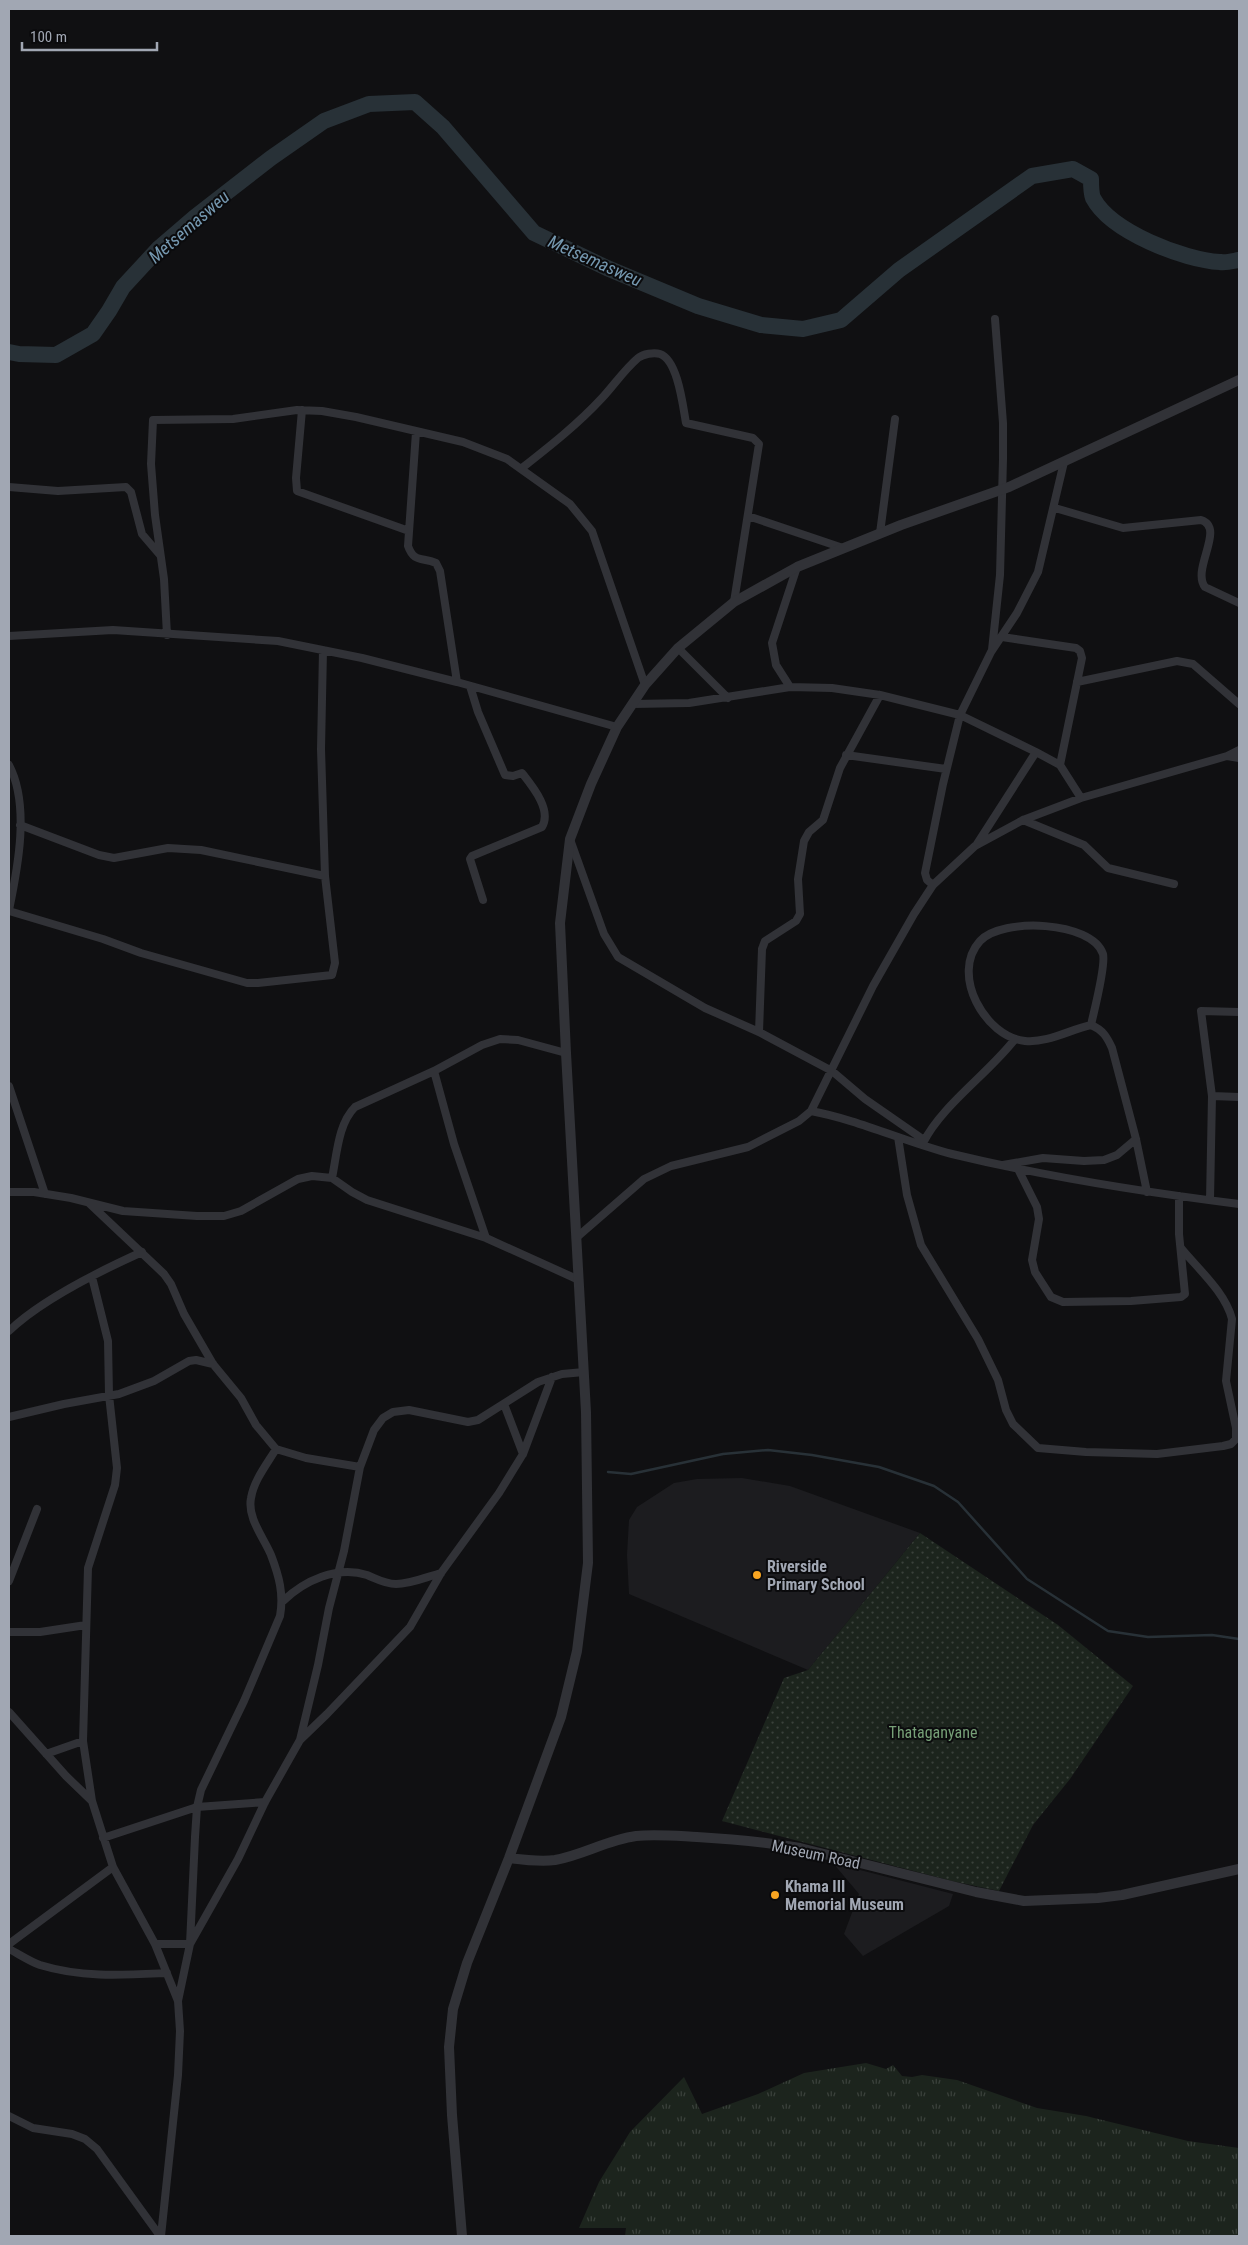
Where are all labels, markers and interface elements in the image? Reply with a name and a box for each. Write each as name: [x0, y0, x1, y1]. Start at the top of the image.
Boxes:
scale bar: [22, 20, 158, 52]
text: 100 m: [30, 28, 67, 46]
water label: Metsemasweu: [144, 185, 234, 267]
water label: Metsemasweu: [545, 231, 646, 291]
place label: Riverside Primary School: [767, 1557, 865, 1594]
marker: Riverside Primary School: [751, 1569, 763, 1581]
park label: Thataganyane: [889, 1723, 977, 1742]
street label: Museum Road: [770, 1836, 862, 1873]
place label: Khama III Memorial Museum: [785, 1877, 904, 1914]
marker: Khama III Memorial Museum: [769, 1889, 781, 1901]

